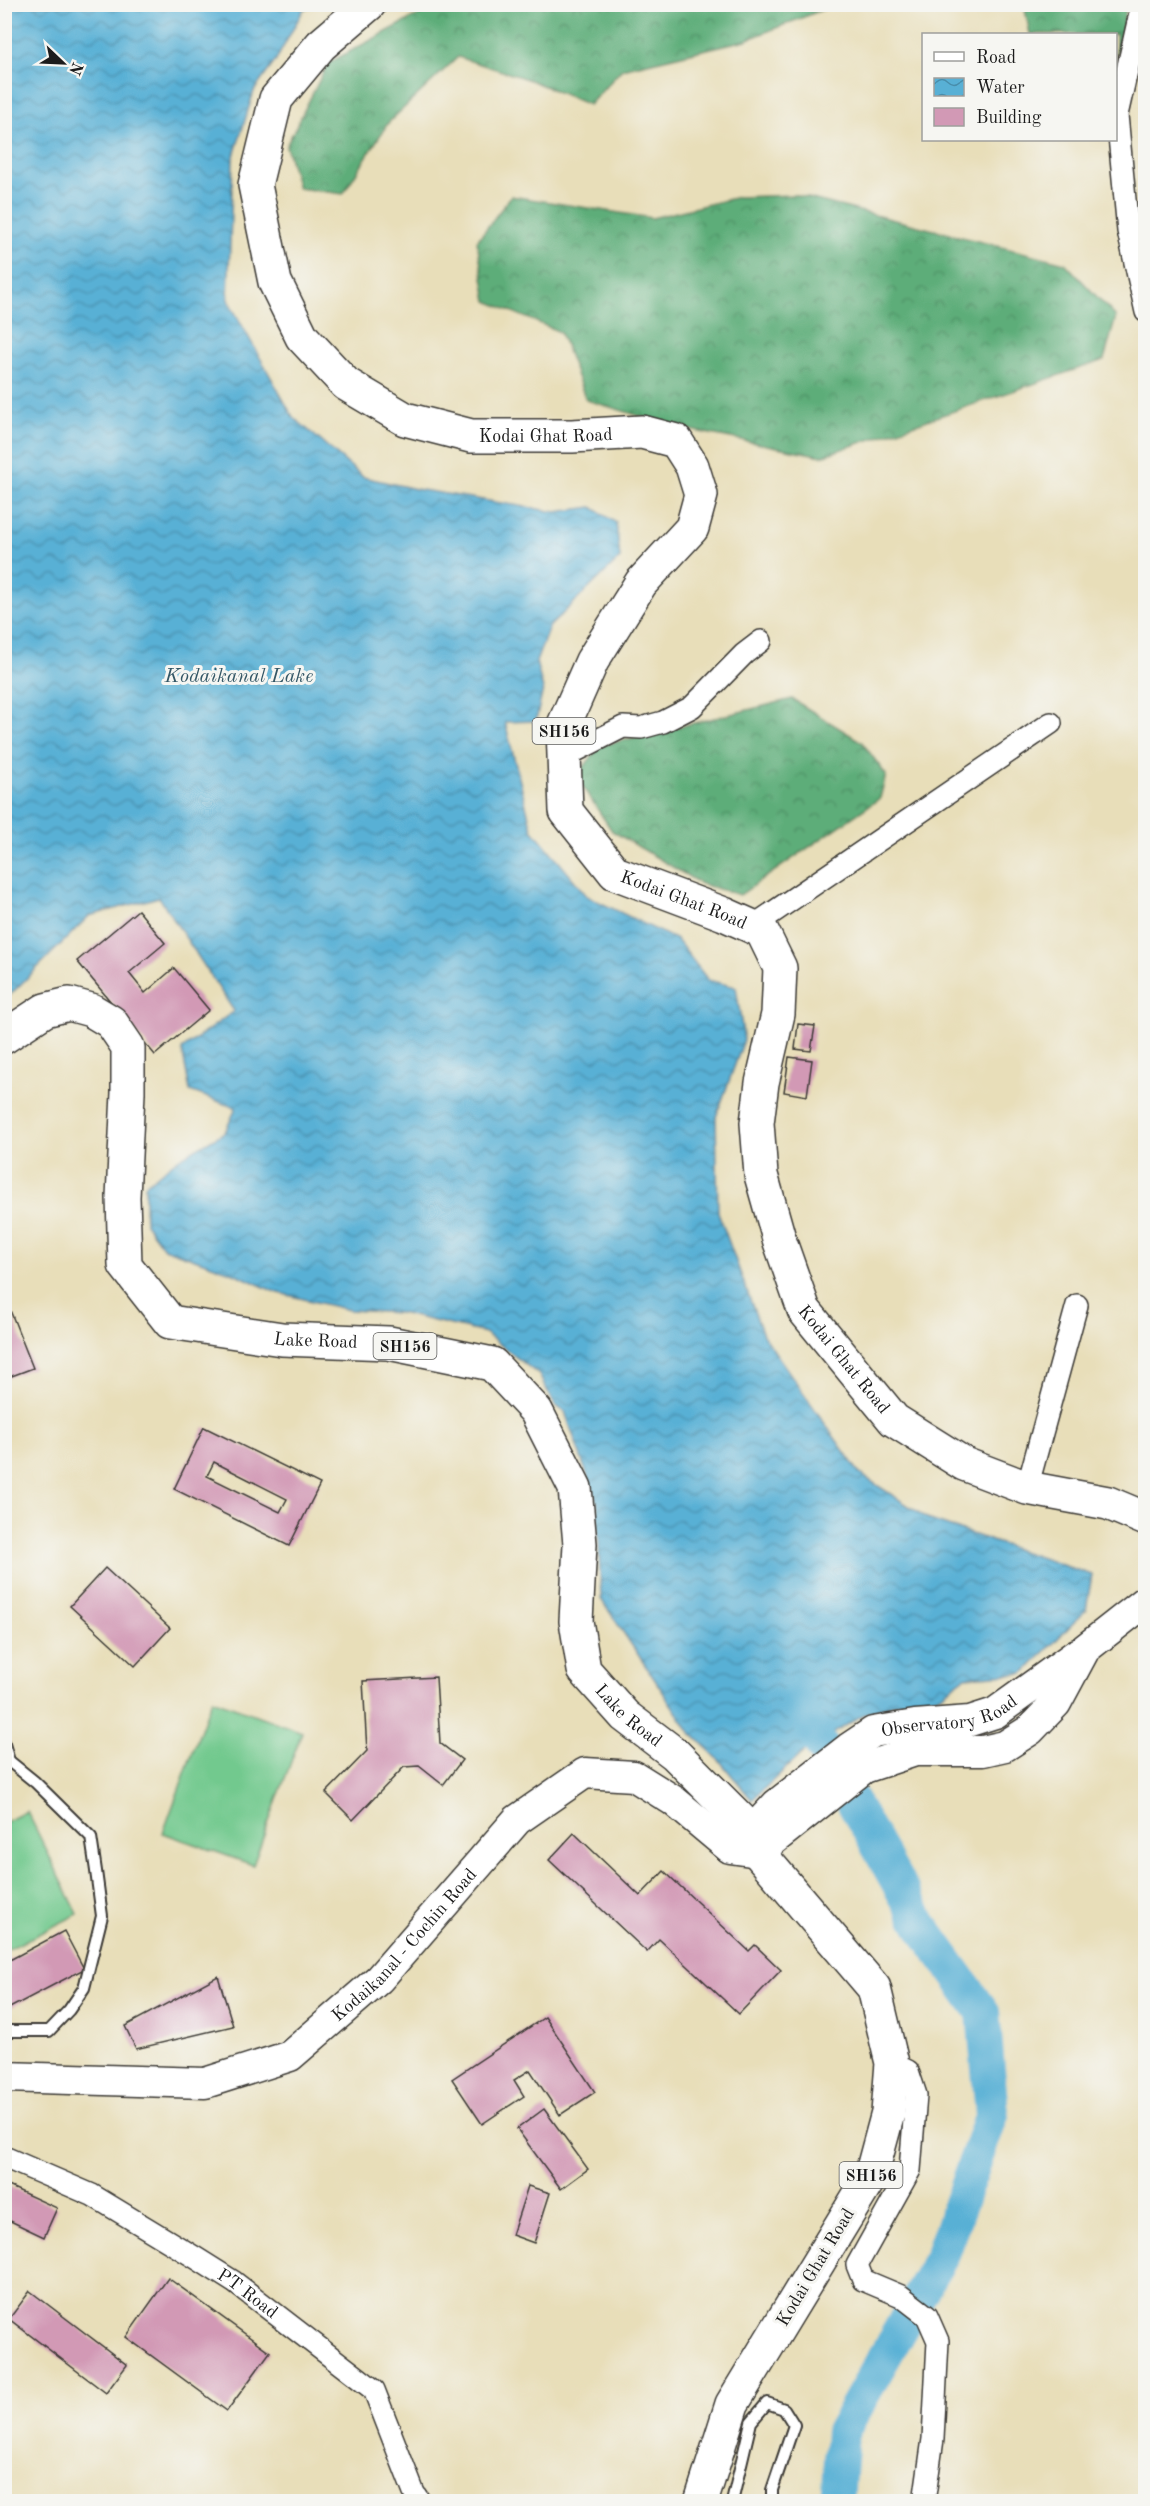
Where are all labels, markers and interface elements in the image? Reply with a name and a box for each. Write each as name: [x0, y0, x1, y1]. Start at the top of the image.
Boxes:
north arrow: [33, 33, 93, 93]
legend: [922, 33, 1117, 141]
text: Road: [976, 49, 1016, 67]
text: N: [65, 59, 85, 78]
text: Water: [976, 79, 1025, 97]
text: Building: [976, 109, 1042, 127]
street label: Kodai Ghat Road: [479, 426, 613, 446]
water label: Kodaikanal Lake: [164, 667, 313, 687]
road number: SH156: [532, 718, 596, 744]
street label: Kodai Ghat Road: [618, 868, 749, 933]
street label: Kodai Ghat Road: [794, 1302, 893, 1417]
street label: Lake Road: [272, 1330, 358, 1352]
road number: SH156: [374, 1333, 436, 1359]
street label: Lake Road: [591, 1681, 665, 1751]
street label: Observatory Road: [880, 1692, 1021, 1741]
street label: Kodaikanal - Cochin Road: [329, 1865, 481, 2025]
road number: SH156: [840, 2162, 902, 2188]
street label: Kodai Ghat Road: [774, 2206, 858, 2330]
street label: PT Road: [214, 2266, 281, 2322]

